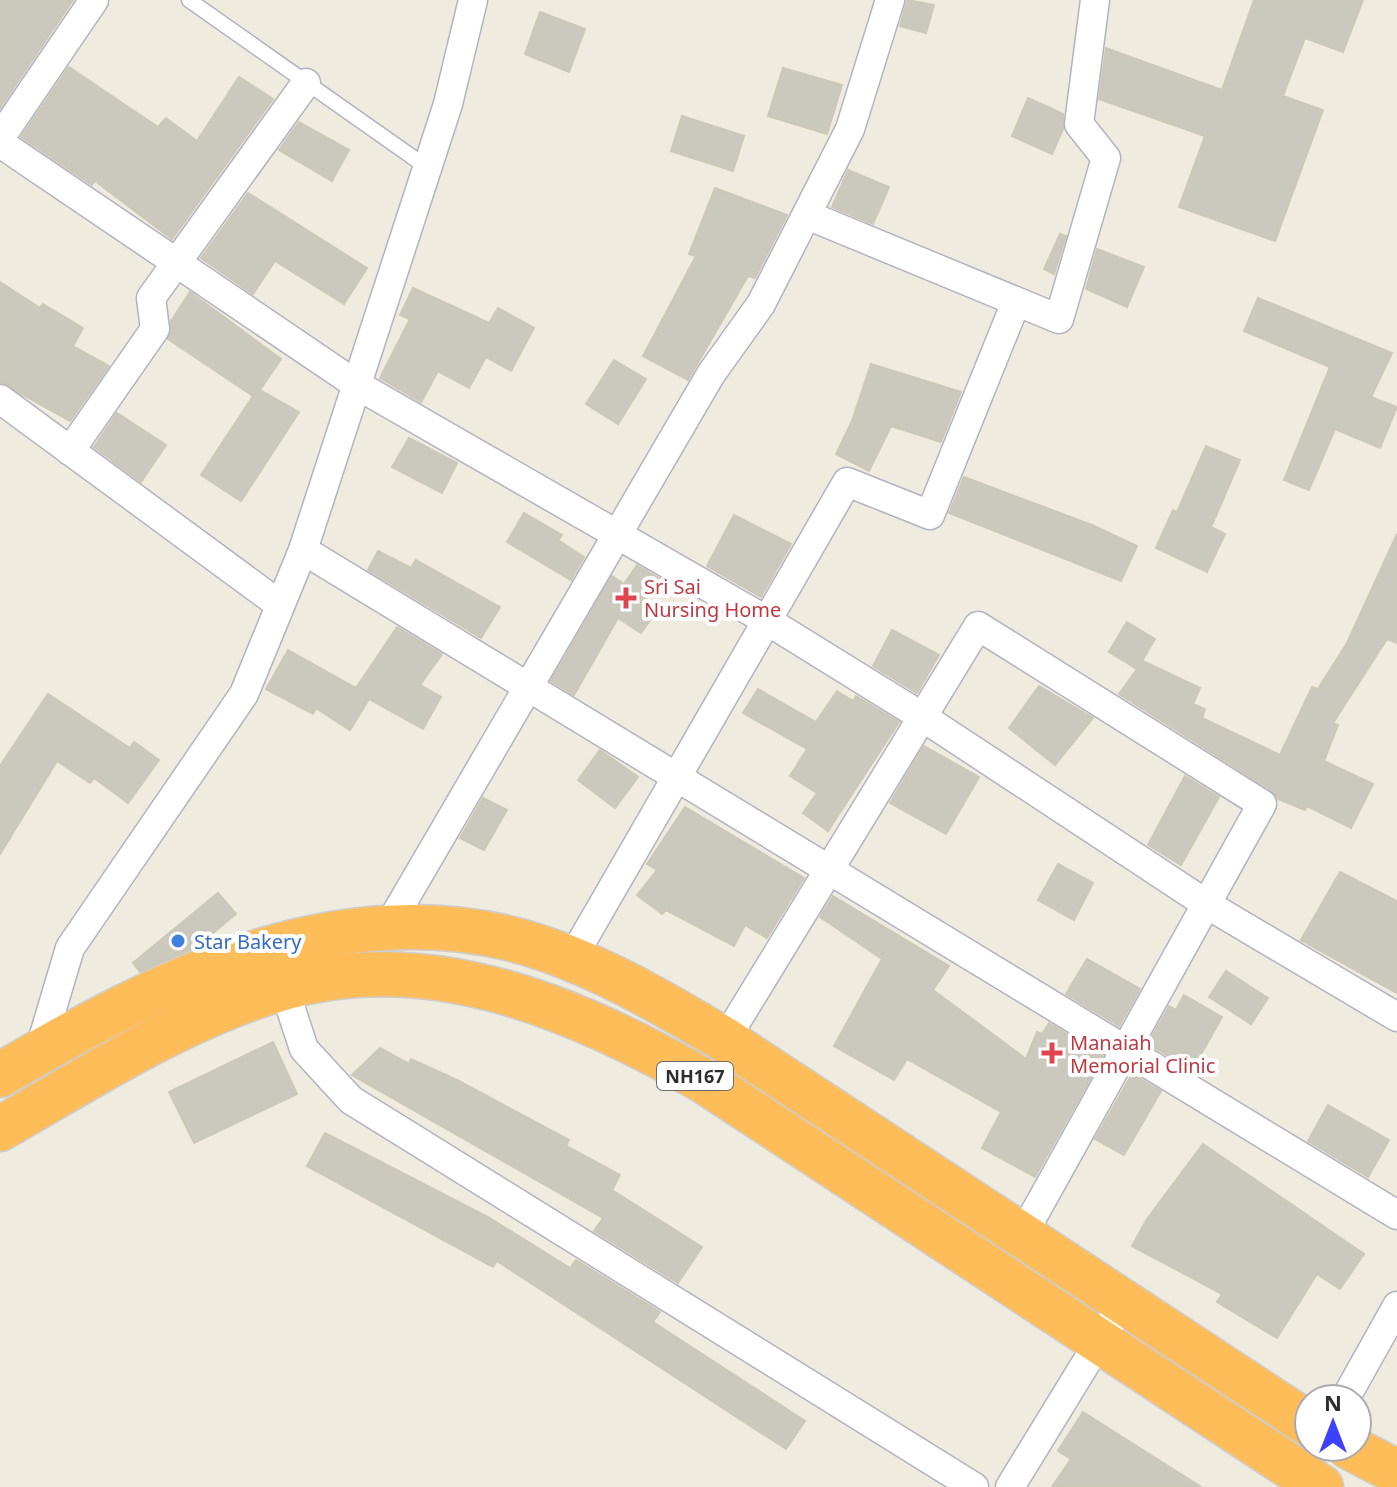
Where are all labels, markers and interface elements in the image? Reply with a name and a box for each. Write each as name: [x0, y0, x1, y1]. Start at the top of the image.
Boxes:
place label: Sri Sai Nursing Home: [644, 573, 781, 623]
marker: Sri Sai Nursing Home: [615, 587, 637, 609]
place label: Star Bakery: [194, 928, 302, 955]
marker: Star Bakery: [169, 932, 187, 950]
place label: Manaiah Memorial Clinic: [1070, 1029, 1215, 1079]
marker: Manaiah Memorial Clinic: [1041, 1042, 1063, 1064]
road number: NH167: [657, 1062, 733, 1090]
north arrow: [1293, 1383, 1373, 1463]
text: N: [1324, 1387, 1342, 1417]

